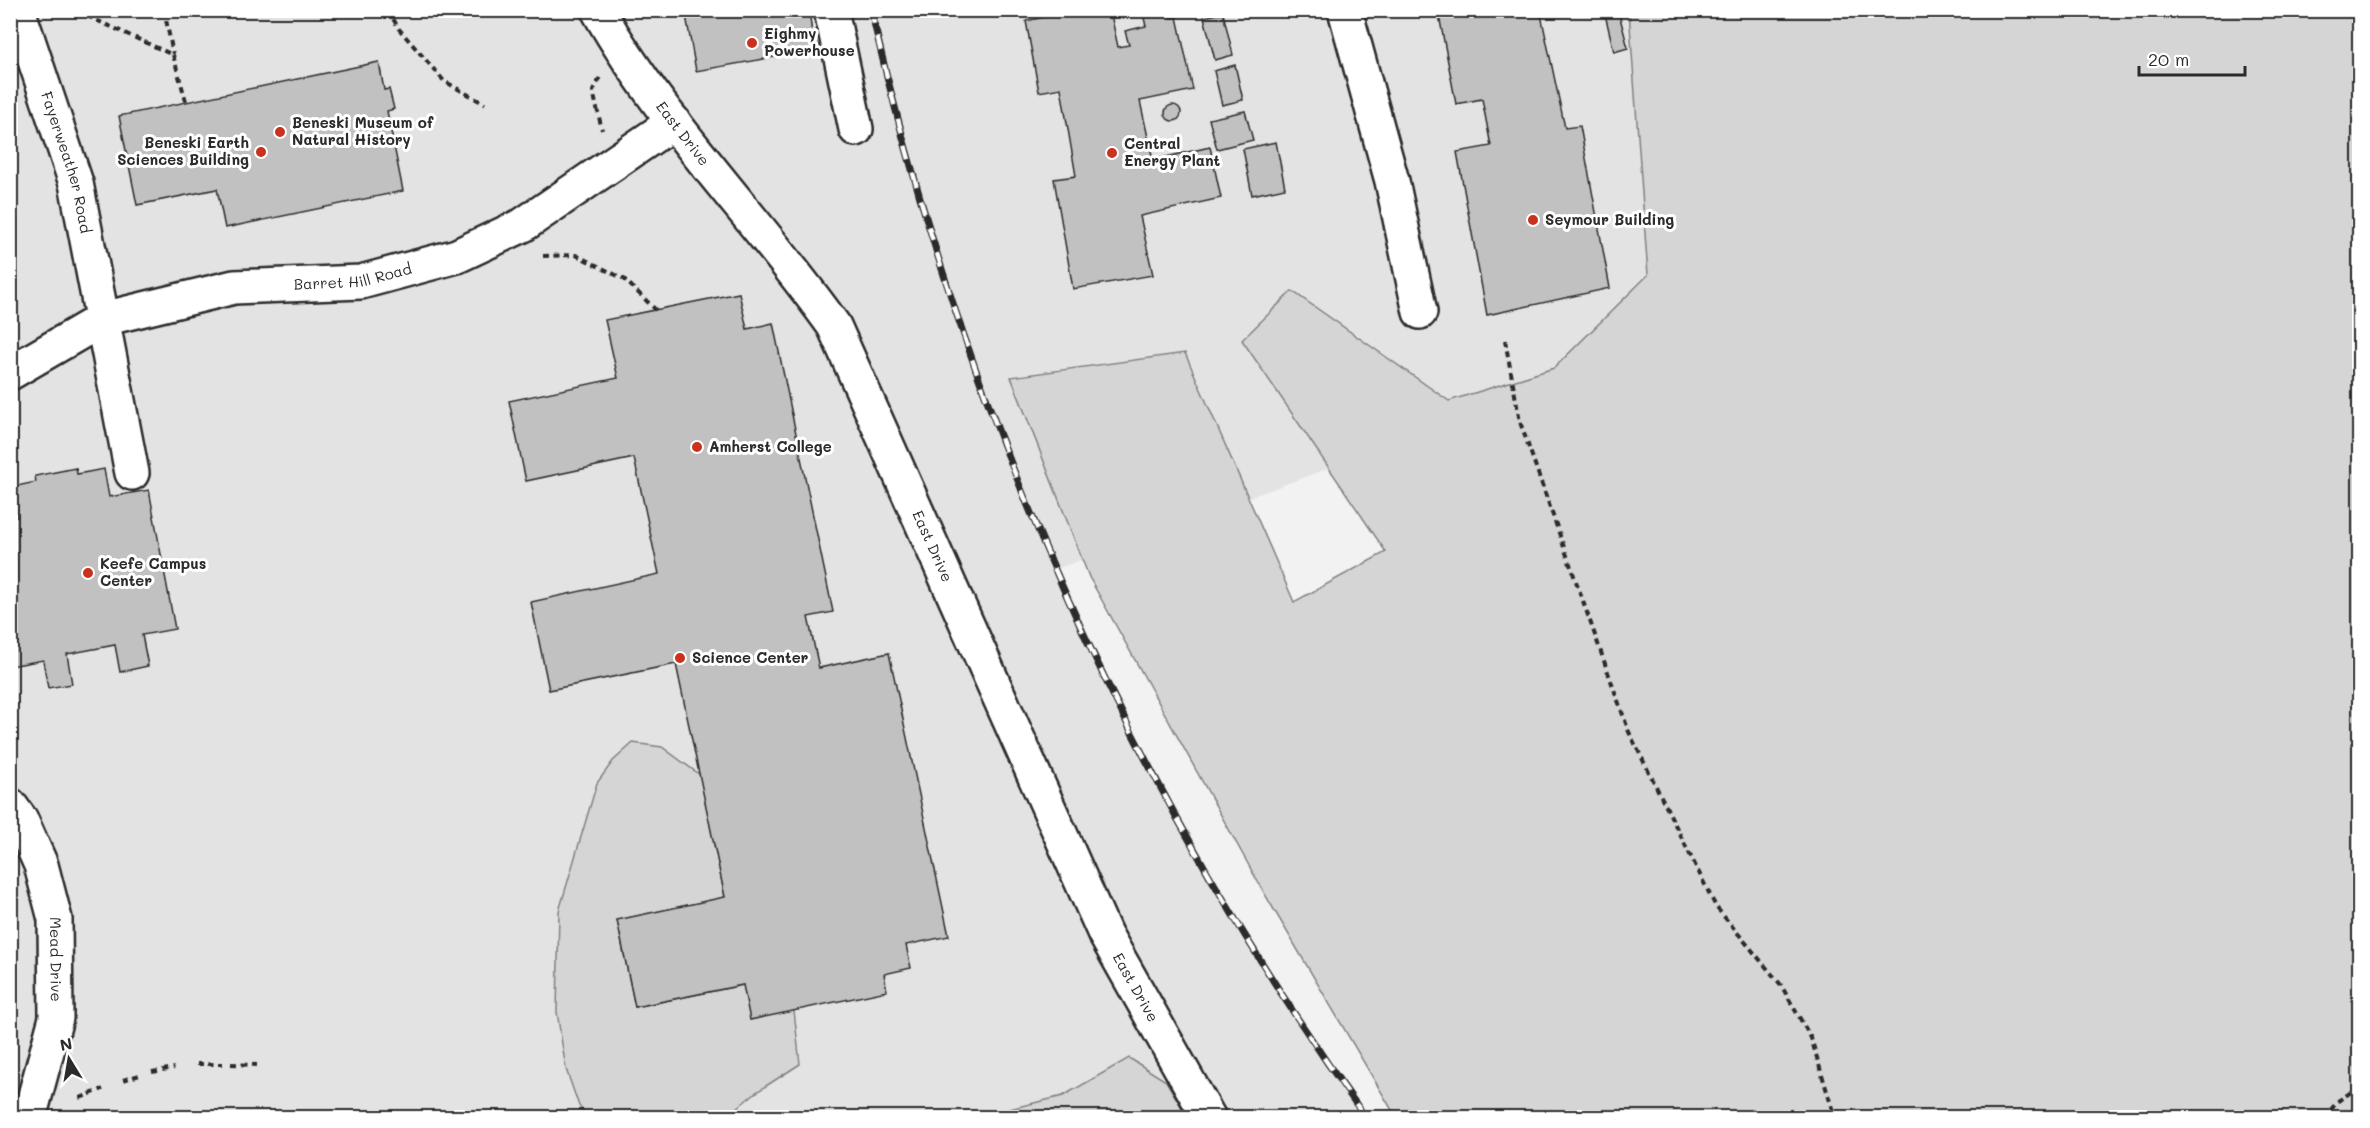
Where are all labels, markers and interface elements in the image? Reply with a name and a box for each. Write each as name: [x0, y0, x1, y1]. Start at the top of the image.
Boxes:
place label: Eighmy Powerhouse: [764, 23, 855, 60]
marker: Eighmy Powerhouse: [745, 36, 759, 50]
scale bar: [2139, 39, 2246, 77]
text: 20 m: [2148, 47, 2189, 71]
street label: Fayerweather Road: [37, 89, 96, 235]
street label: East Drive: [652, 97, 715, 169]
place label: Beneski Museum of Natural History: [292, 112, 434, 149]
marker: Beneski Museum of Natural History: [273, 125, 287, 139]
place label: Beneski Earth Sciences Building: [117, 132, 249, 169]
place label: Central Energy Plant: [1124, 133, 1221, 170]
marker: Beneski Earth Sciences Building: [254, 145, 268, 159]
marker: Central Energy Plant: [1105, 146, 1119, 160]
place label: Seymour Building: [1545, 209, 1674, 229]
marker: Seymour Building: [1526, 213, 1540, 227]
street label: Barret Hill Road: [293, 258, 414, 294]
place label: Amherst College: [709, 436, 832, 456]
marker: Amherst College: [690, 440, 704, 454]
street label: East Drive: [908, 507, 958, 585]
place label: Keefe Campus Center: [100, 553, 206, 590]
marker: Keefe Campus Center: [81, 566, 95, 580]
place label: Science Center: [692, 647, 809, 667]
marker: Science Center: [673, 651, 687, 665]
street label: Mead Drive: [46, 917, 67, 1002]
street label: East Drive: [1109, 949, 1164, 1025]
north arrow: [39, 1029, 99, 1089]
text: N: [58, 1032, 74, 1055]

